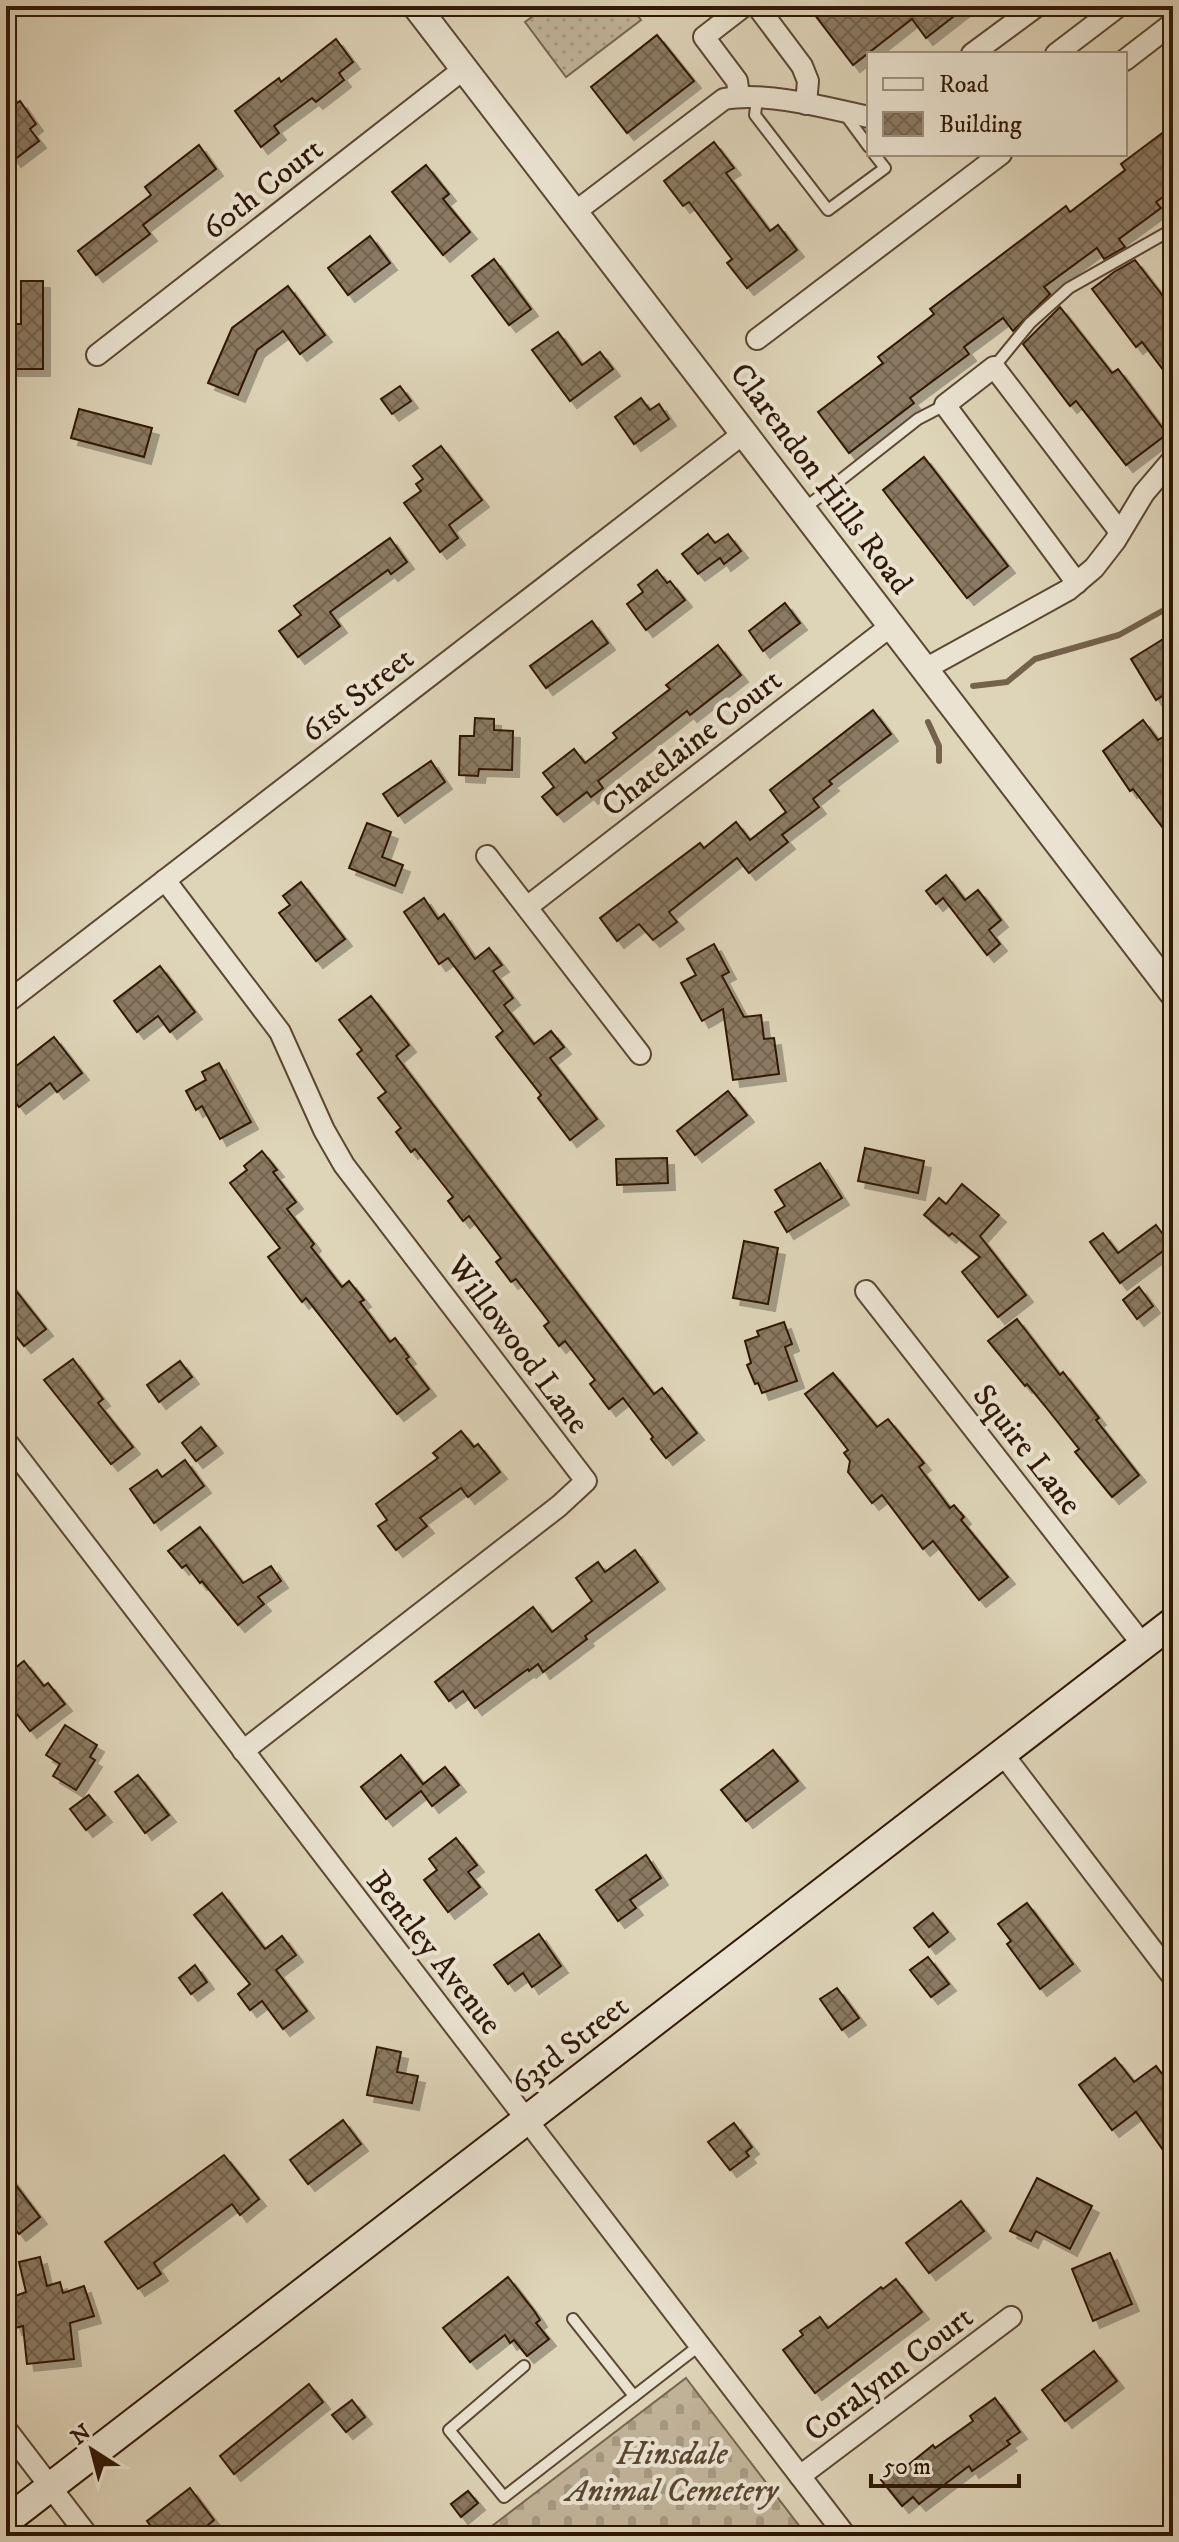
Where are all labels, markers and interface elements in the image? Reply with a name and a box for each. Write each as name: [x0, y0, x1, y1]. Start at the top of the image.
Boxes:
legend: [867, 52, 1127, 156]
text: Road: [939, 70, 989, 100]
text: Building: [939, 110, 1022, 140]
street label: 60th Court: [195, 130, 332, 249]
street label: Clarendon Hills Road: [720, 356, 921, 603]
street label: 61st Street: [294, 639, 422, 752]
street label: Chatelaine Court: [594, 661, 790, 826]
street label: Willowood Lane: [437, 1247, 597, 1442]
street label: Squire Lane: [963, 1377, 1090, 1524]
street label: Bentley Avenue: [357, 1863, 510, 2043]
street label: 63rd Street: [503, 1987, 637, 2104]
street label: Coralynn Court: [797, 2298, 982, 2451]
north arrow: [52, 2410, 132, 2490]
text: N: [66, 2419, 96, 2451]
park label: Hinsdale Animal Cemetery: [563, 2435, 780, 2512]
scale bar: [871, 2438, 1019, 2488]
text: 50 m: [883, 2452, 931, 2482]

